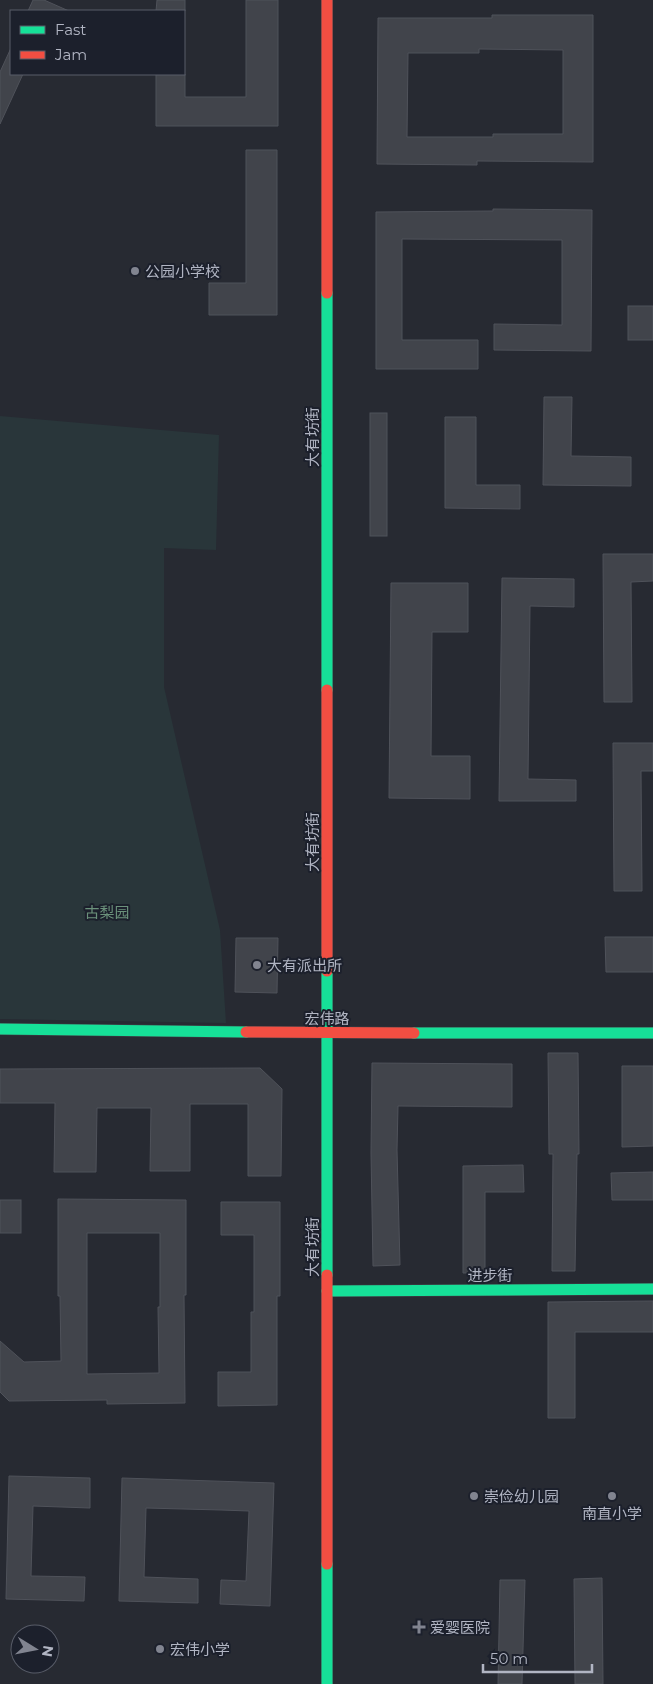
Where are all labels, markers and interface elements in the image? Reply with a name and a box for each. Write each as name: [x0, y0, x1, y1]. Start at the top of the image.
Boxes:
legend: [10, 10, 185, 75]
text: Fast: [55, 20, 86, 39]
text: Jam: [54, 45, 87, 64]
place label: 公园小学校: [145, 262, 220, 281]
marker: 公园小学校: [129, 265, 141, 277]
street label: 大有坊街: [303, 407, 322, 467]
street label: 大有坊街: [303, 812, 322, 872]
park label: 古梨园: [84, 903, 130, 922]
place label: 大有派出所: [267, 956, 342, 975]
marker: 大有派出所: [251, 959, 263, 971]
street label: 宏伟路: [304, 1009, 350, 1028]
street label: 大有坊街: [303, 1217, 322, 1277]
street label: 进步街: [467, 1266, 513, 1285]
place label: 崇俭幼儿园: [484, 1487, 559, 1506]
marker: 崇俭幼儿园: [468, 1490, 480, 1502]
marker: 南直小学: [606, 1490, 618, 1502]
place label: 南直小学: [582, 1504, 642, 1523]
place label: 爱婴医院: [430, 1618, 490, 1637]
marker: 爱婴医院: [412, 1620, 426, 1634]
north arrow: [10, 1624, 60, 1674]
place label: 宏伟小学: [170, 1640, 230, 1659]
scale bar: [483, 1642, 592, 1674]
marker: 宏伟小学: [154, 1643, 166, 1655]
text: N: [38, 1644, 58, 1658]
text: 50 m: [490, 1649, 528, 1668]

